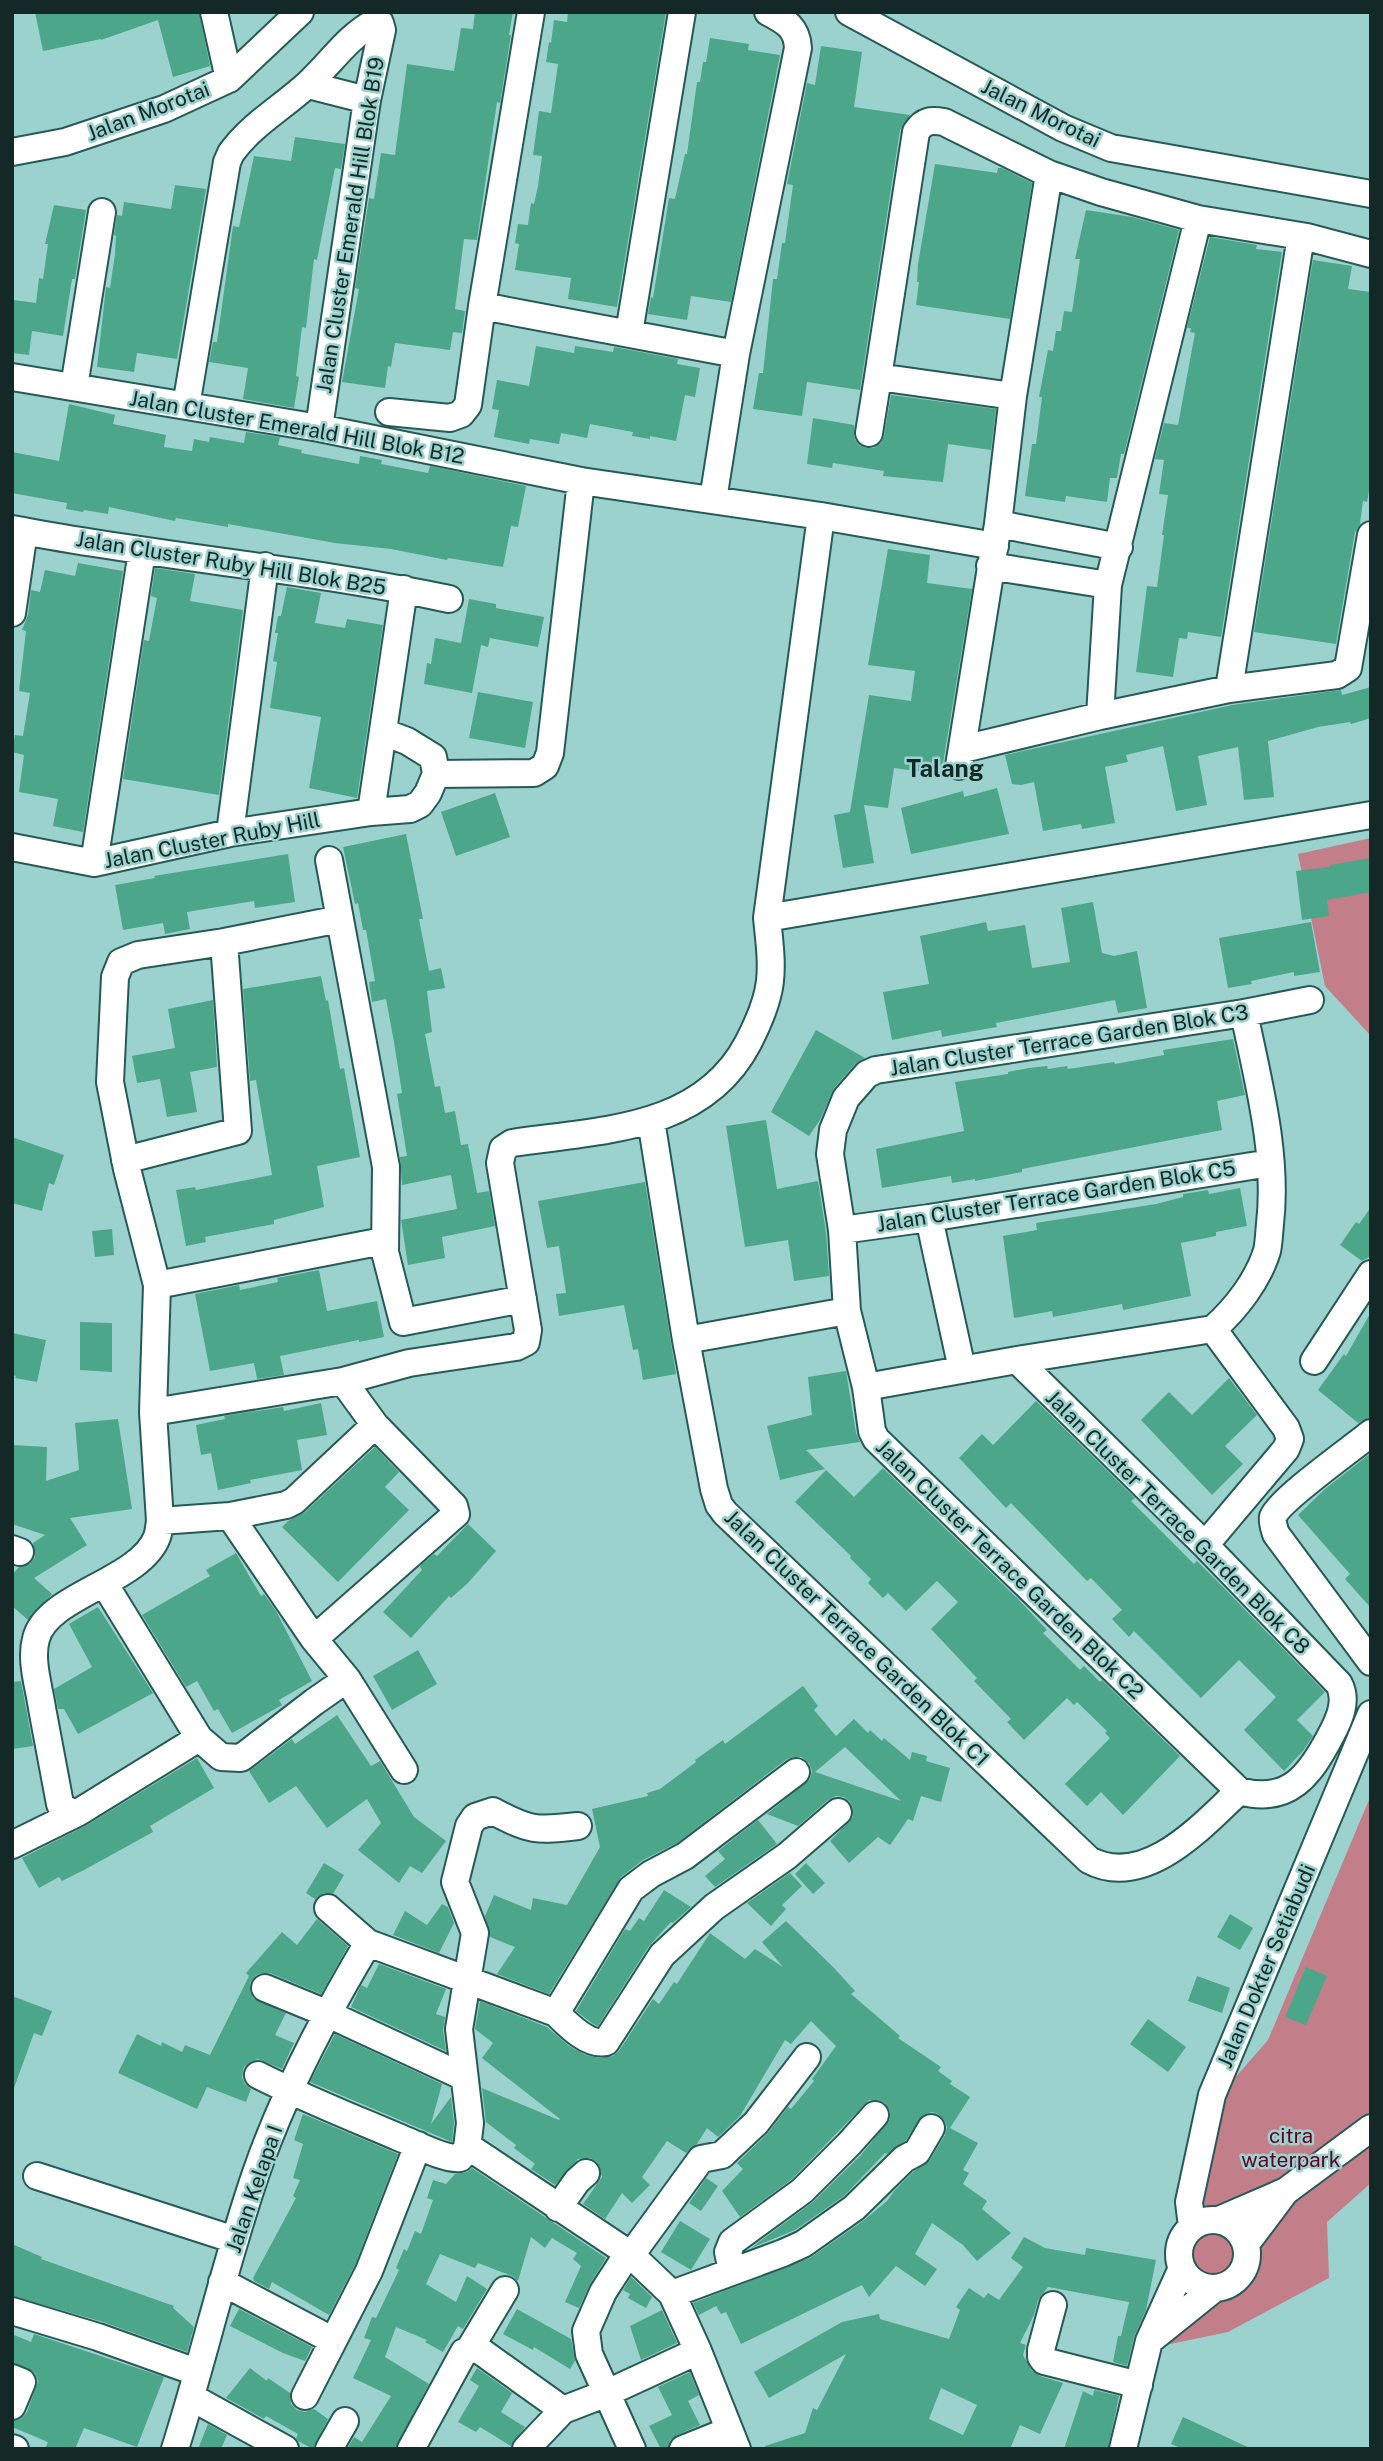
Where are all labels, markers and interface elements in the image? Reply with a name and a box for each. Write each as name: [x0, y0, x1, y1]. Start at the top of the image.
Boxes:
street label: Jalan Cluster Emerald Hill Blok B19: [311, 55, 389, 395]
street label: Jalan Morotai: [977, 73, 1105, 153]
street label: Jalan Morotai: [83, 76, 213, 146]
street label: Jalan Cluster Emerald Hill Blok B12: [128, 385, 466, 469]
street label: Jalan Cluster Ruby Hill Blok B25: [74, 526, 388, 600]
district label: Talang: [906, 754, 984, 782]
street label: Jalan Cluster Ruby Hill: [102, 807, 322, 873]
street label: Jalan Cluster Terrace Garden Blok C3: [888, 999, 1250, 1081]
street label: Jalan Cluster Terrace Garden Blok C5: [875, 1155, 1237, 1237]
street label: Jalan Cluster Terrace Garden Blok C8: [1041, 1385, 1315, 1659]
street label: Jalan Cluster Terrace Garden Blok C2: [871, 1434, 1149, 1704]
street label: Jalan Cluster Terrace Garden Blok C1: [719, 1505, 995, 1771]
street label: Jalan Dokter Setiabudi: [1212, 1860, 1320, 2072]
street label: Jalan Kelapa I: [220, 2122, 288, 2256]
park label: citra waterpark: [1241, 2123, 1341, 2172]

